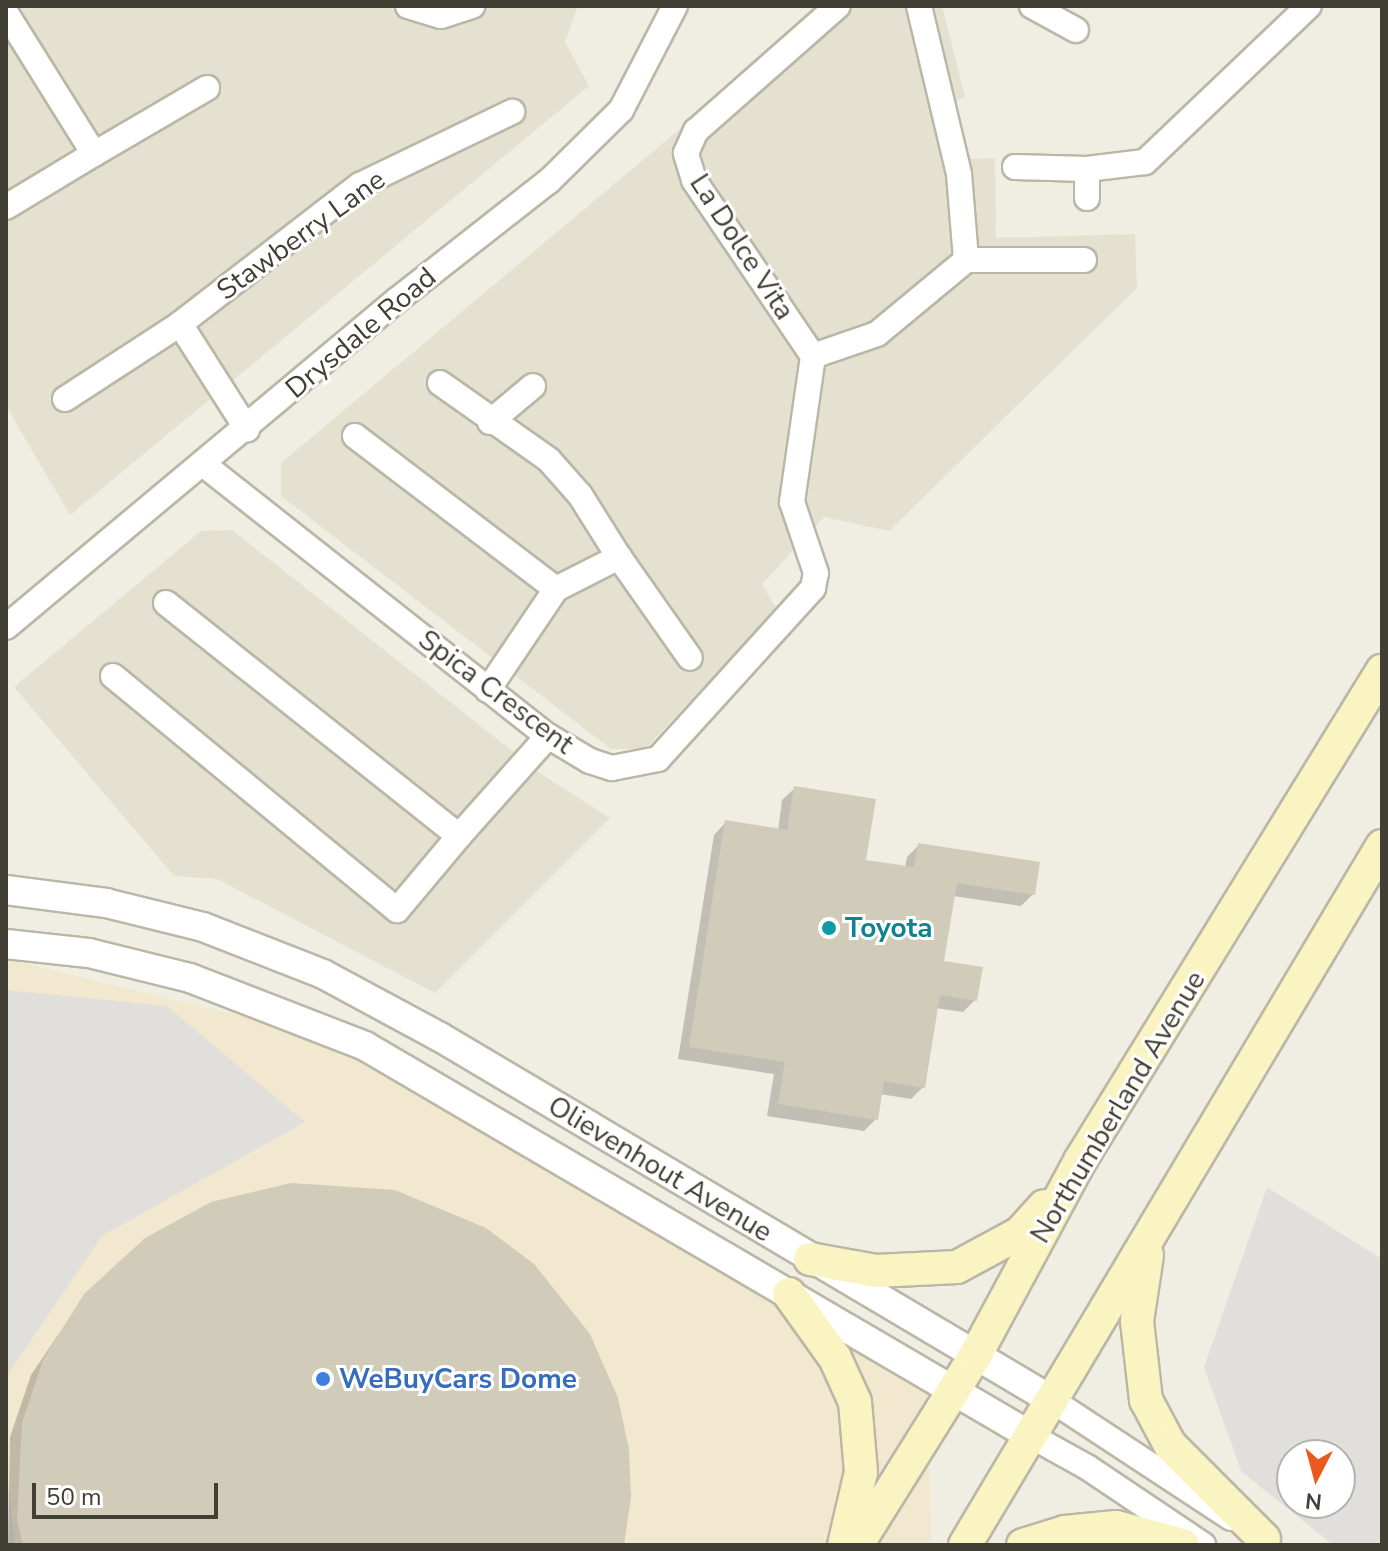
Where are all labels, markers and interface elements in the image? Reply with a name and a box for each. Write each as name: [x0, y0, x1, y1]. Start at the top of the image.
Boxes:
street label: Stawberry Lane: [210, 163, 392, 307]
street label: La Dolce Vita: [682, 168, 802, 326]
street label: Drysdale Road: [279, 260, 443, 406]
street label: Spica Crescent: [412, 623, 580, 761]
place label: Toyota: [845, 911, 933, 945]
marker: Toyota: [820, 919, 838, 937]
street label: Northumberland Avenue: [1023, 965, 1213, 1249]
street label: Olievenhout Avenue: [542, 1089, 778, 1249]
place label: WeBuyCars Dome: [339, 1362, 577, 1396]
marker: WeBuyCars Dome: [314, 1370, 332, 1388]
north arrow: [1276, 1439, 1356, 1519]
scale bar: [36, 1467, 222, 1517]
text: 50 m: [46, 1481, 102, 1513]
text: N: [1304, 1485, 1323, 1517]

